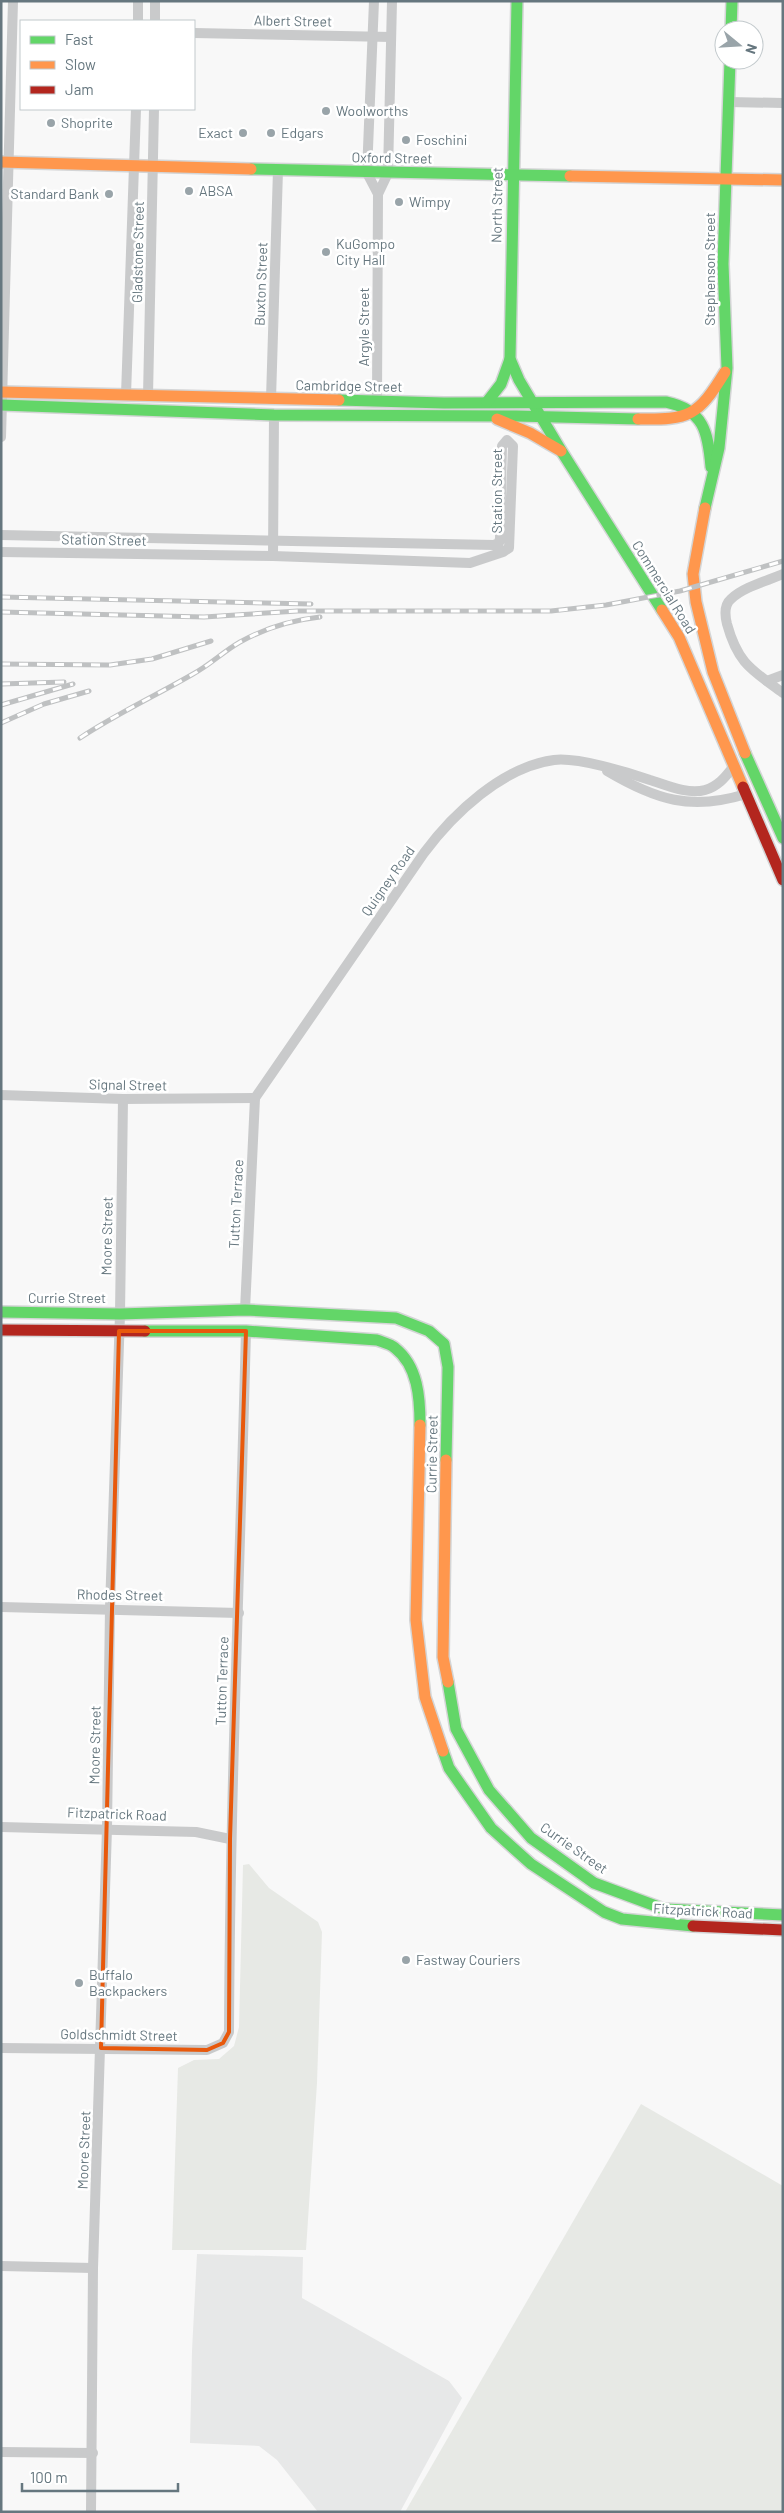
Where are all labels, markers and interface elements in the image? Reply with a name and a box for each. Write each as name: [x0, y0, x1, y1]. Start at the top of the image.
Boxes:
street label: Albert Street: [254, 11, 332, 30]
legend: [20, 20, 195, 110]
north arrow: [714, 20, 764, 70]
text: Fast: [65, 30, 93, 48]
text: N: [742, 42, 761, 56]
text: Slow: [65, 55, 96, 73]
text: Jam: [65, 80, 94, 98]
place label: Woolworths: [336, 102, 409, 119]
marker: Woolworths: [320, 105, 332, 117]
place label: Shoprite: [61, 114, 113, 131]
marker: Shoprite: [45, 117, 57, 129]
place label: Exact: [198, 124, 233, 141]
place label: Edgars: [281, 124, 324, 141]
marker: Exact: [237, 127, 249, 139]
marker: Edgars: [265, 127, 277, 139]
place label: Foschini: [416, 131, 467, 148]
marker: Foschini: [400, 134, 412, 146]
street label: Oxford Street: [351, 148, 433, 167]
street label: North Street: [487, 167, 506, 243]
place label: ABSA: [199, 182, 233, 199]
place label: Standard Bank: [10, 185, 99, 202]
marker: ABSA: [183, 185, 195, 197]
marker: Standard Bank: [103, 188, 115, 200]
place label: Wimpy: [409, 193, 451, 210]
marker: Wimpy: [393, 196, 405, 208]
street label: Gladstone Street: [128, 201, 147, 303]
street label: Stephenson Street: [701, 212, 718, 326]
place label: KuGompo City Hall: [336, 235, 395, 268]
street label: Buxton Street: [251, 242, 270, 326]
marker: KuGompo City Hall: [320, 246, 332, 258]
street label: Argyle Street: [355, 287, 372, 367]
street label: Cambridge Street: [295, 376, 403, 395]
street label: Station Street: [488, 448, 505, 534]
street label: Station Street: [61, 530, 147, 549]
street label: Commercial Road: [629, 537, 700, 636]
street label: Quigney Road: [357, 842, 418, 919]
street label: Signal Street: [89, 1075, 167, 1094]
street label: Tutton Terrace: [225, 1159, 246, 1249]
street label: Moore Street: [97, 1196, 116, 1276]
street label: Currie Street: [28, 1289, 106, 1306]
street label: Currie Street: [422, 1415, 441, 1493]
street label: Rhodes Street: [77, 1585, 163, 1604]
street label: Tutton Terrace: [211, 1636, 232, 1726]
street label: Moore Street: [85, 1705, 104, 1785]
street label: Fitzpatrick Road: [67, 1803, 167, 1824]
street label: Currie Street: [537, 1818, 611, 1877]
street label: Fitzpatrick Road: [653, 1899, 753, 1922]
place label: Fastway Couriers: [416, 1951, 521, 1968]
marker: Fastway Couriers: [400, 1954, 412, 1966]
place label: Buffalo Backpackers: [89, 1966, 168, 1999]
marker: Buffalo Backpackers: [73, 1977, 85, 1989]
street label: Goldschmidt Street: [60, 2025, 178, 2044]
street label: Moore Street: [74, 2110, 93, 2190]
scale bar: [22, 2460, 179, 2492]
text: 100 m: [30, 2468, 68, 2486]

